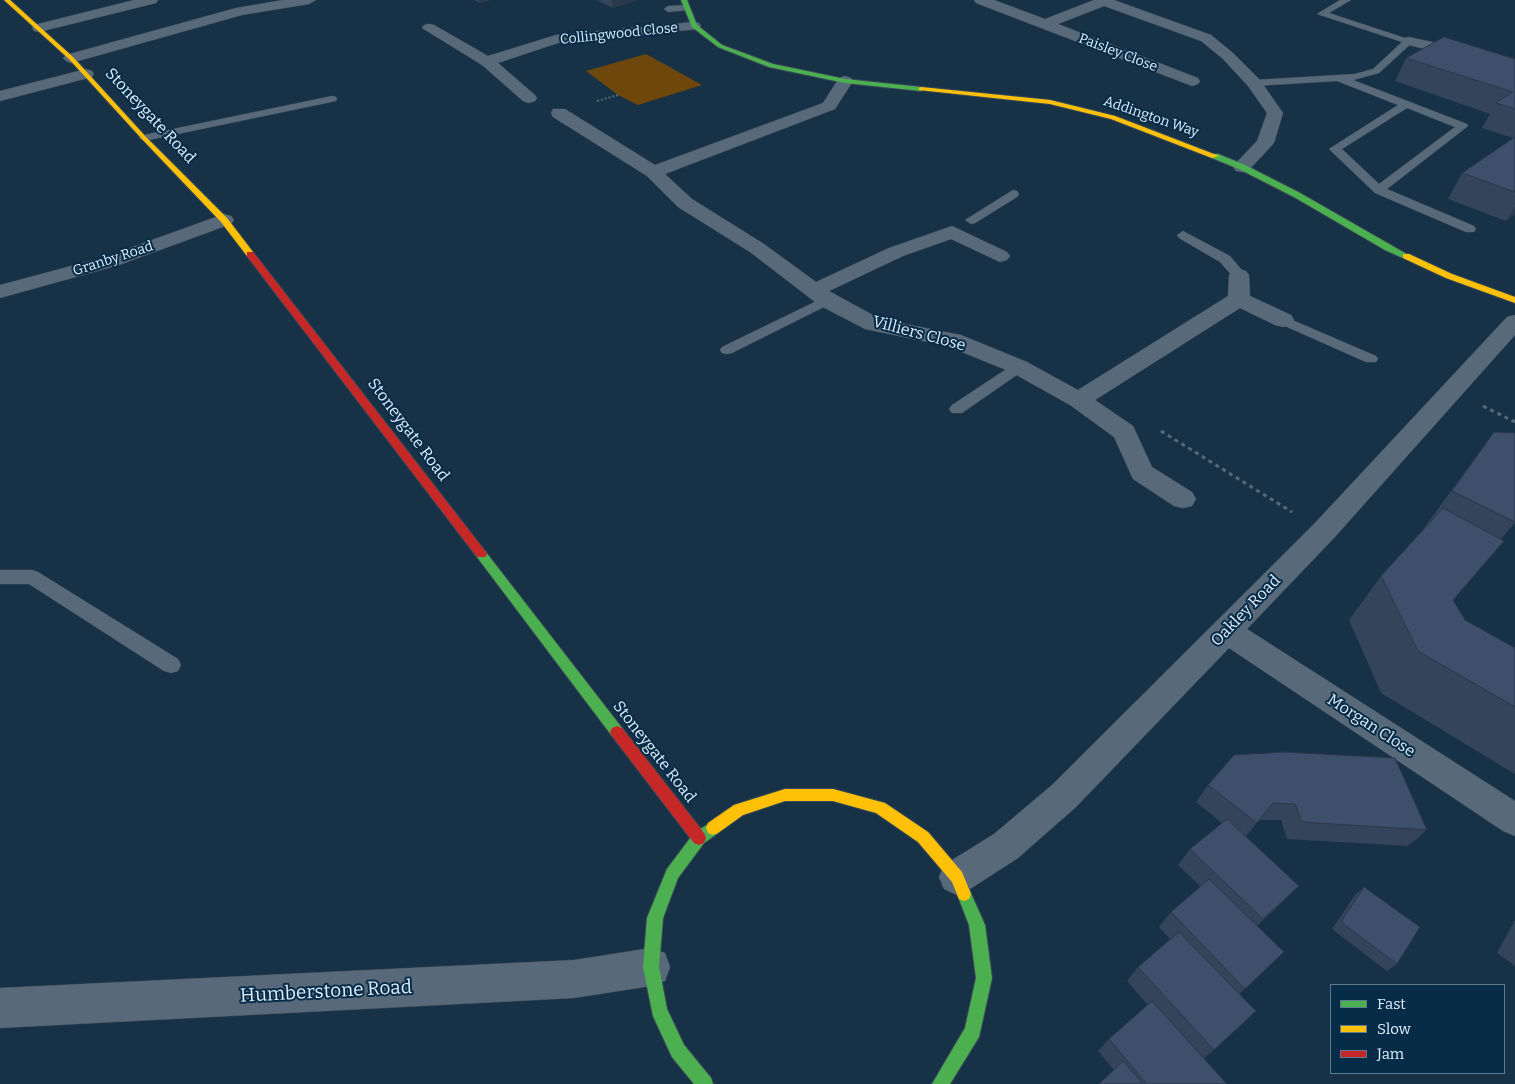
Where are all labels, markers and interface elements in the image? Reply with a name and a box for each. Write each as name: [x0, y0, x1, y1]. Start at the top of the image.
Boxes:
street label: Collingwood Close: [559, 19, 679, 49]
street label: Paisley Close: [1076, 30, 1160, 76]
street label: Stoneygate Road: [101, 64, 199, 168]
street label: Addington Way: [1101, 93, 1201, 141]
street label: Granby Road: [71, 238, 155, 280]
street label: Villiers Close: [870, 312, 968, 356]
street label: Stoneygate Road: [363, 375, 453, 485]
street label: Oakley Road: [1207, 571, 1285, 651]
street label: Morgan Close: [1323, 690, 1419, 762]
street label: Stoneygate Road: [608, 697, 700, 807]
street label: Humberstone Road: [239, 976, 413, 1008]
legend: [1330, 984, 1505, 1074]
text: Fast: [1377, 995, 1406, 1013]
text: Slow: [1377, 1020, 1411, 1038]
text: Jam: [1377, 1045, 1404, 1063]

